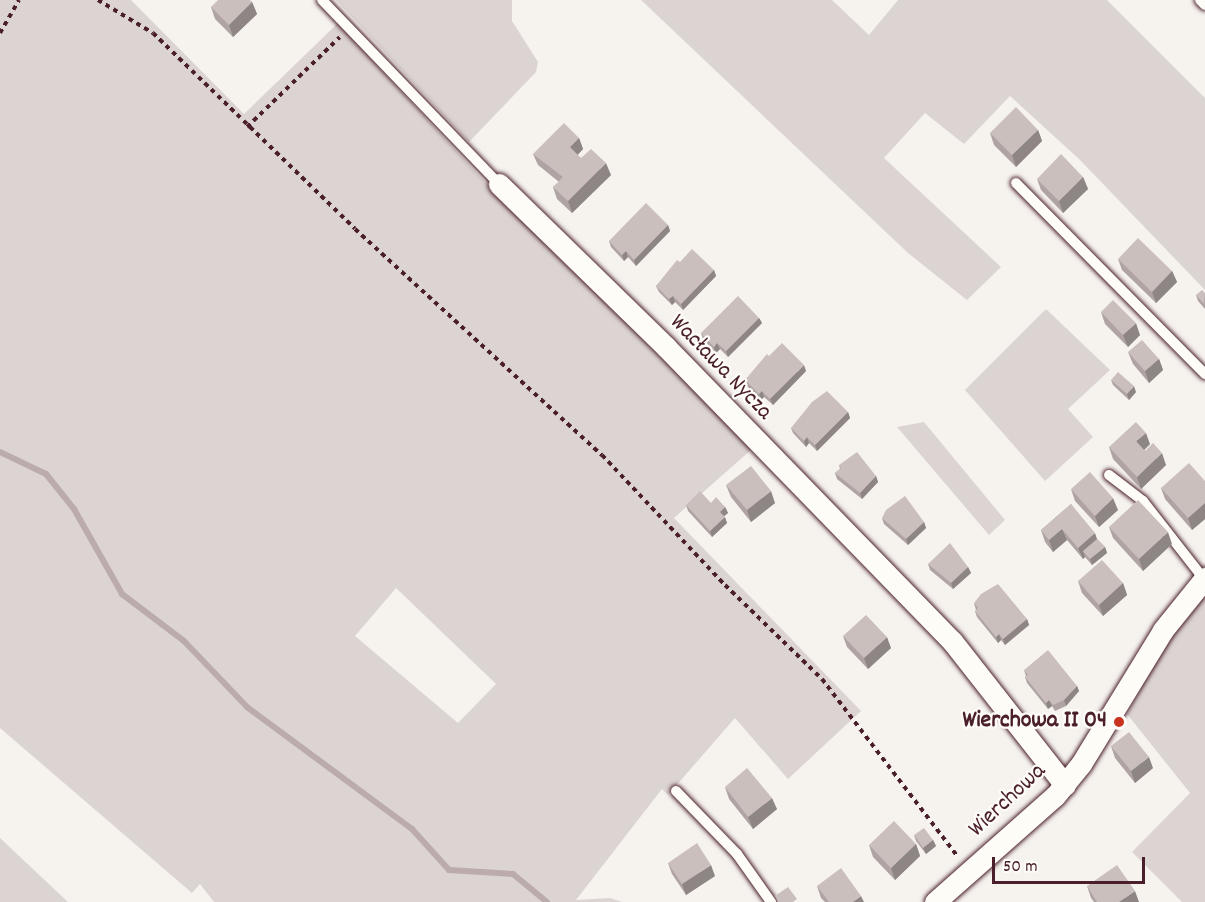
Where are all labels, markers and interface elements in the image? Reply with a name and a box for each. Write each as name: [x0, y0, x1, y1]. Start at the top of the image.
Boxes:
street label: Wacława Nycza: [662, 309, 778, 427]
place label: Wierchowa II 04: [962, 708, 1107, 736]
marker: Wierchowa II 04: [1112, 715, 1126, 729]
street label: Wierchowa: [963, 758, 1053, 844]
scale bar: [995, 845, 1148, 883]
text: 50 m: [1003, 855, 1038, 880]

